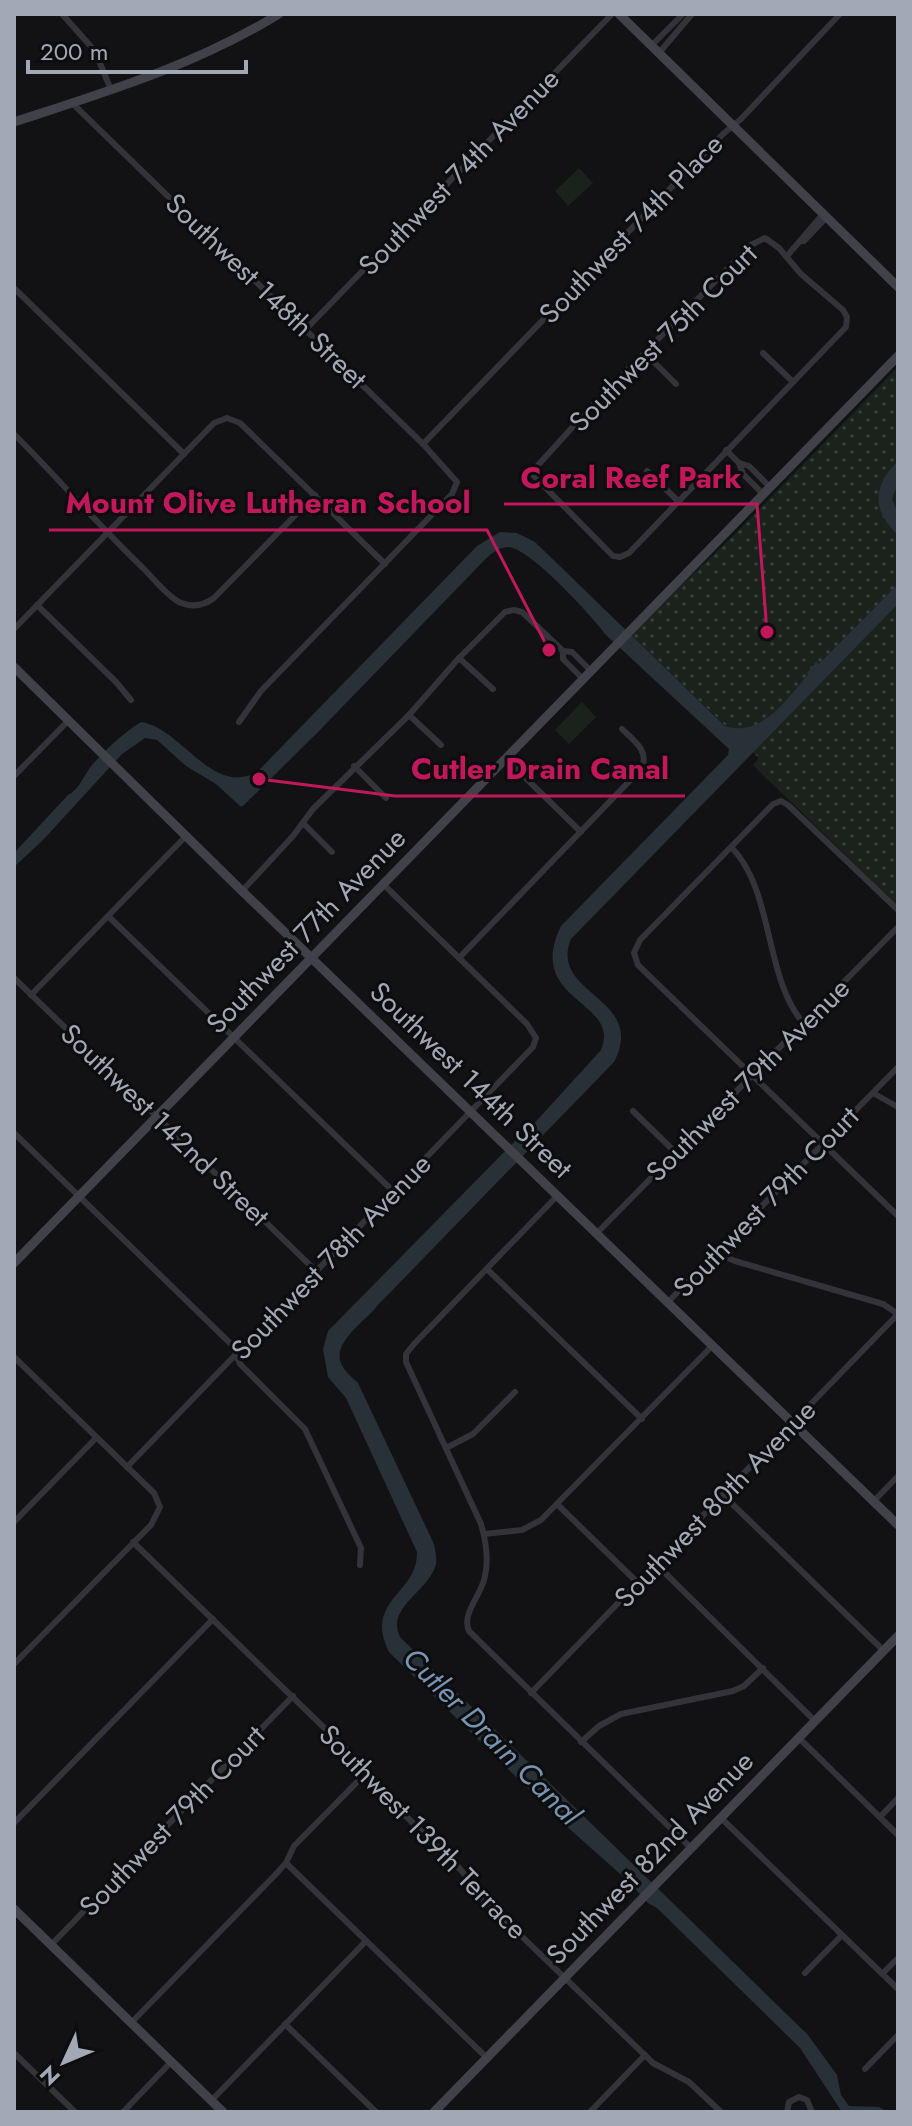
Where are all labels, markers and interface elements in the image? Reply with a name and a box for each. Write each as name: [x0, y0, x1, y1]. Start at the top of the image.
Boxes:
scale bar: [28, 24, 246, 74]
text: 200 m: [40, 34, 108, 69]
street label: Southwest 74th Avenue: [349, 59, 569, 285]
street label: Southwest 74th Place: [529, 125, 733, 333]
street label: Southwest 148th Street: [156, 184, 376, 399]
street label: Southwest 75th Court: [559, 234, 767, 442]
callout: Coral Reef Park: [504, 450, 757, 504]
text: Coral Reef Park: [520, 456, 742, 499]
callout: Mount Olive Lutheran School: [49, 476, 487, 530]
text: Mount Olive Lutheran School: [65, 481, 471, 524]
callout: Cutler Drain Canal: [395, 742, 685, 796]
text: Cutler Drain Canal: [411, 747, 669, 790]
street label: Southwest 77th Avenue: [197, 819, 415, 1043]
street label: Southwest 79th Avenue: [637, 969, 859, 1191]
street label: Southwest 144th Street: [360, 972, 582, 1188]
street label: Southwest 142nd Street: [51, 1014, 279, 1236]
street label: Southwest 79th Court: [664, 1097, 869, 1307]
street label: Southwest 78th Avenue: [221, 1145, 441, 1369]
street label: Southwest 80th Avenue: [605, 1391, 825, 1617]
water label: Cutler Drain Canal: [393, 1637, 592, 1836]
street label: Southwest 139th Terrace: [309, 1715, 537, 1949]
street label: Southwest 79th Court: [70, 1716, 275, 1926]
street label: Southwest 82nd Avenue: [537, 1742, 763, 1974]
north arrow: [24, 2022, 104, 2102]
text: N: [32, 2058, 67, 2093]

